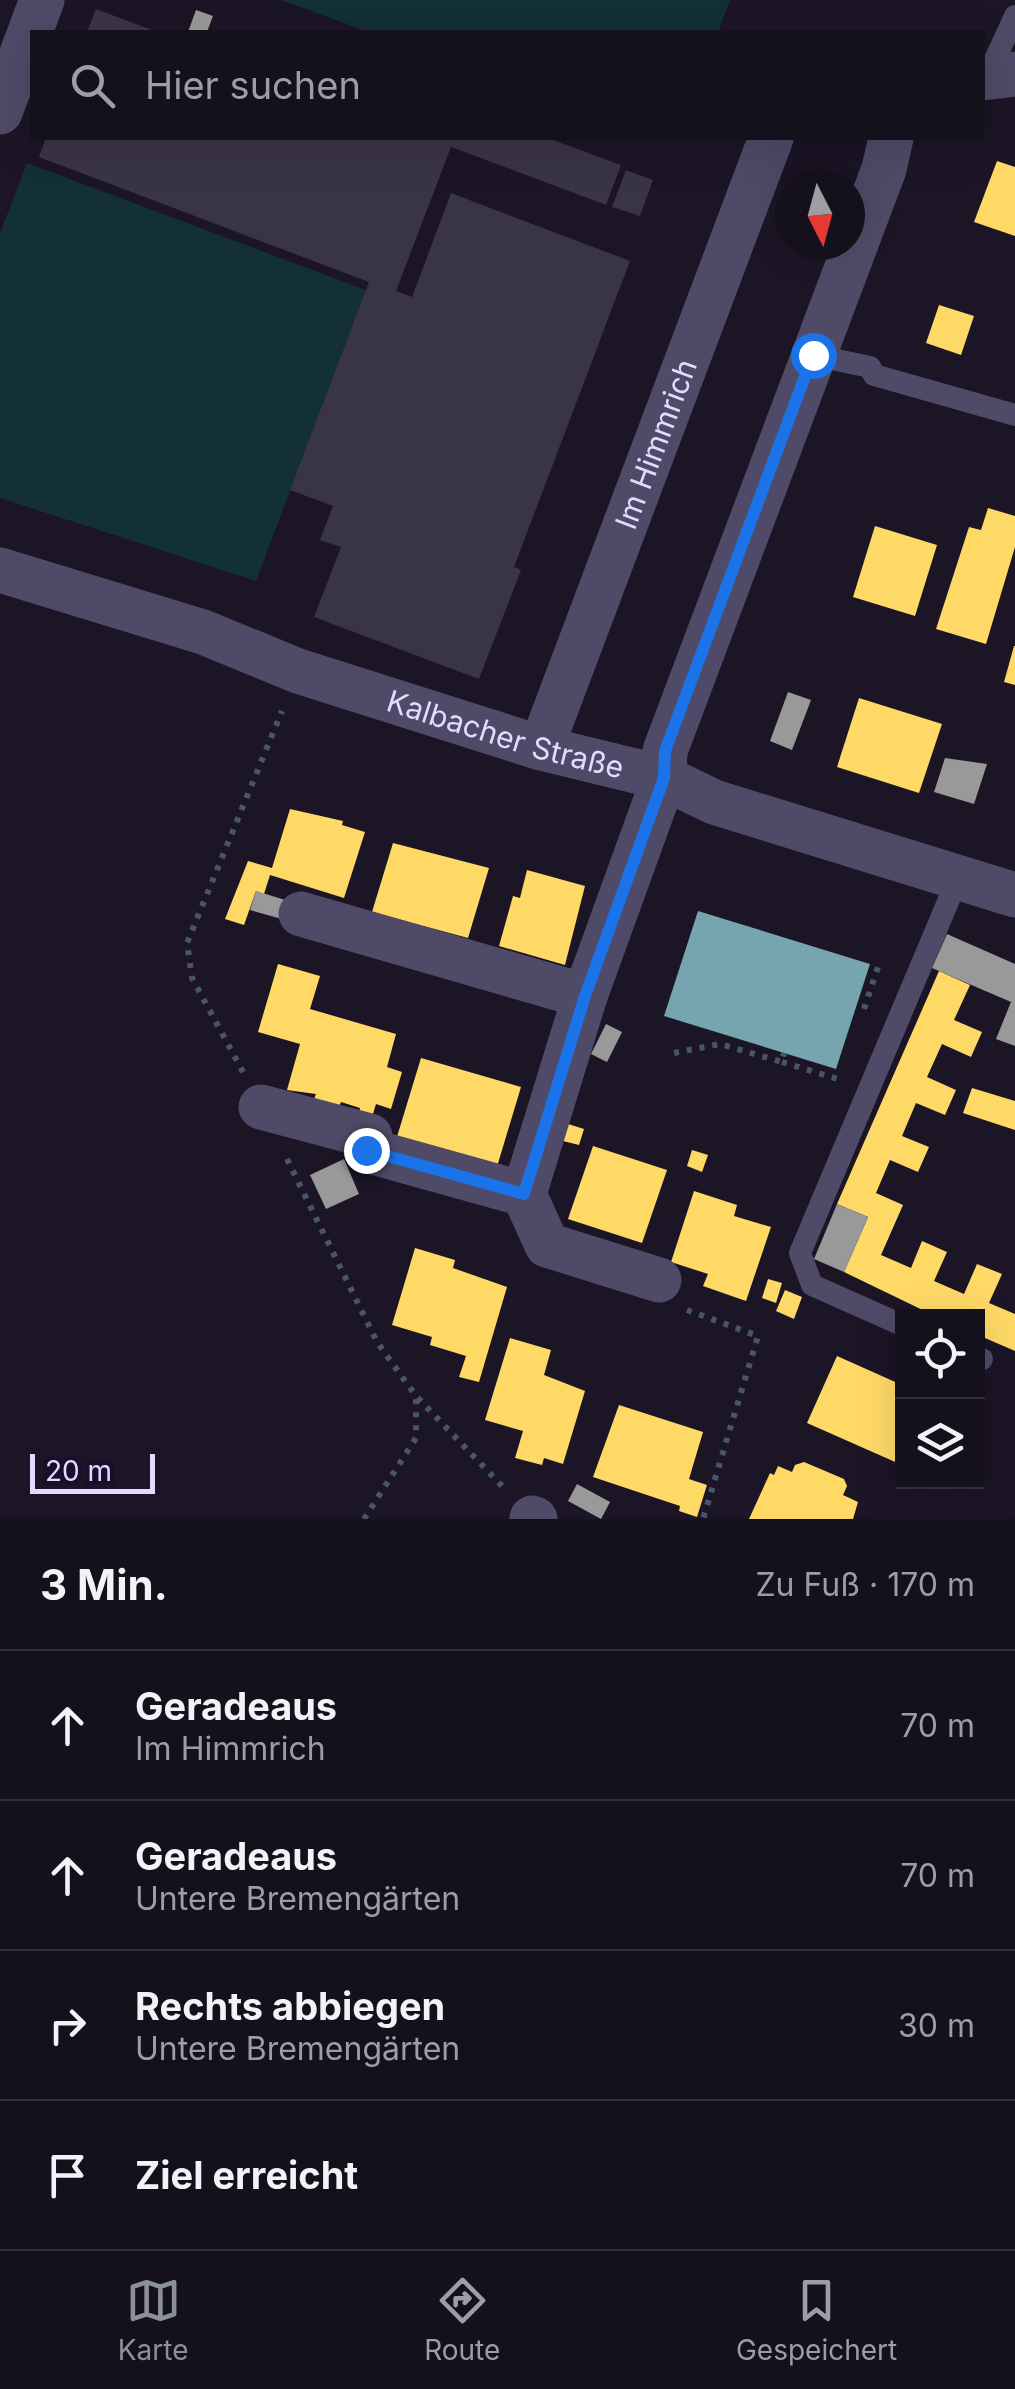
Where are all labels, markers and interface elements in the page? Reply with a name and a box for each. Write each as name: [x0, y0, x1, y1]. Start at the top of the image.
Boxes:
search box: [30, 30, 985, 140]
icon: search: [65, 58, 120, 113]
text: Hier suchen: [145, 62, 361, 108]
north arrow: [775, 170, 865, 260]
route start: [791, 333, 837, 379]
street label: Im Himmrich: [607, 354, 704, 534]
street label: Kalbacher Straße: [383, 682, 628, 786]
route end: [344, 1128, 390, 1174]
map controls: [895, 1309, 985, 1489]
button: locate: [895, 1309, 985, 1399]
button: layers: [895, 1399, 985, 1489]
scale bar: [30, 1449, 155, 1494]
text: 20 m: [45, 1454, 112, 1488]
text: 3 Min.: [40, 1559, 168, 1610]
text: Zu Fuß · 170 m: [755, 1565, 975, 1604]
text: Geradeaus: [135, 1683, 337, 1729]
icon: ahead: [40, 1698, 95, 1753]
text: 70 m: [900, 1706, 975, 1745]
text: Im Himmrich: [135, 1729, 326, 1768]
text: Geradeaus: [135, 1833, 337, 1879]
icon: ahead: [40, 1848, 95, 1903]
text: 70 m: [900, 1856, 975, 1895]
text: Untere Bremengärten: [135, 1879, 460, 1918]
text: Rechts abbiegen: [135, 1983, 445, 2029]
icon: right: [40, 1998, 95, 2053]
text: 30 m: [898, 2006, 975, 2045]
text: Untere Bremengärten: [135, 2029, 460, 2068]
icon: arrive: [40, 2148, 95, 2203]
text: Ziel erreicht: [135, 2152, 358, 2198]
tab: Karte: [118, 2273, 189, 2367]
tab: Route: [424, 2273, 500, 2367]
tab: Gespeichert: [736, 2273, 897, 2367]

